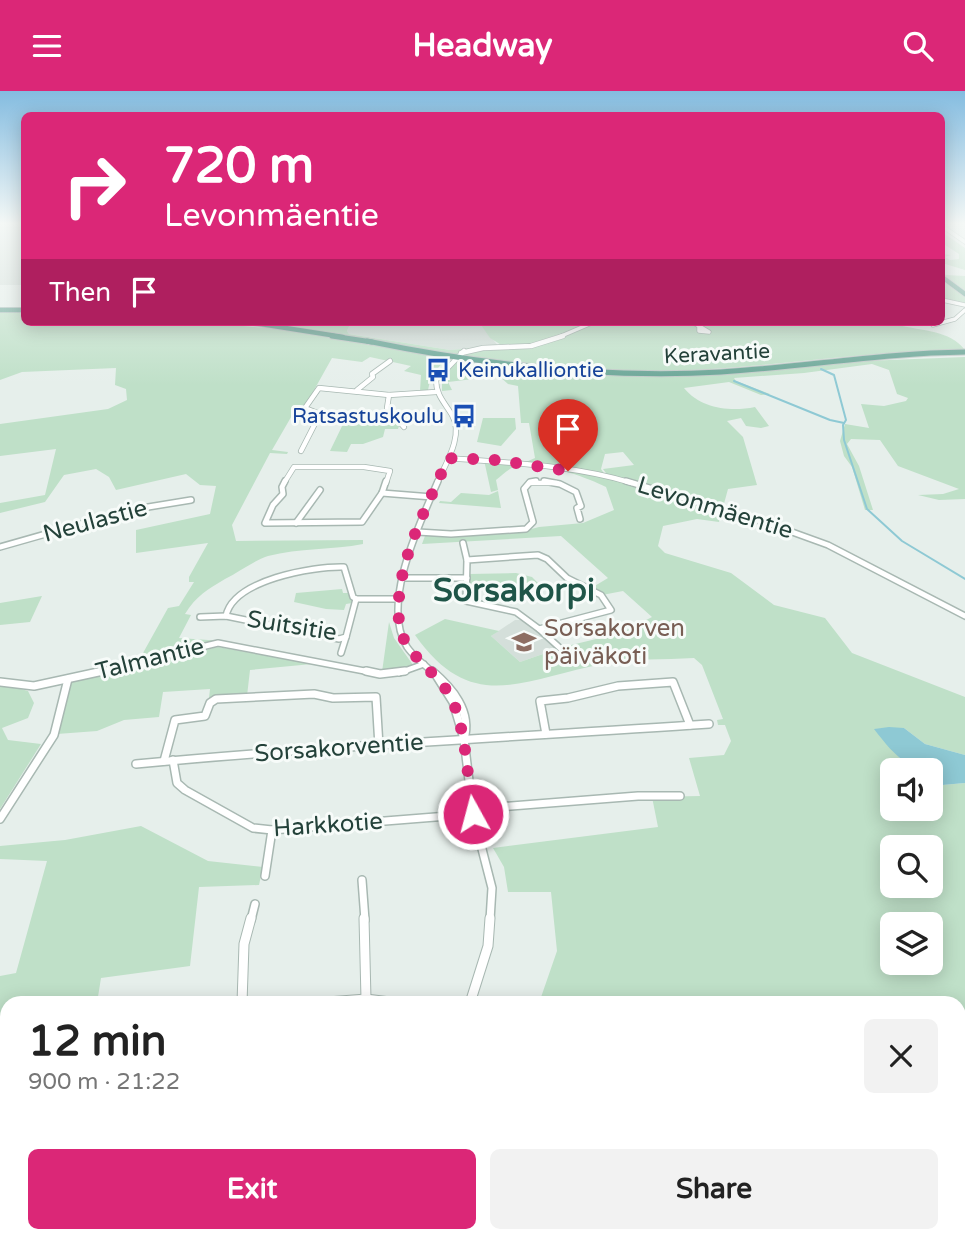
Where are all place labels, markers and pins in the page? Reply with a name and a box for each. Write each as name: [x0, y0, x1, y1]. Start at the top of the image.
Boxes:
bus stop icon: Keinukalliontie: [424, 356, 452, 384]
place label: Keinukalliontie: [458, 358, 604, 383]
pin: [538, 399, 598, 471]
bus stop icon: Ratsastuskoulu: [450, 402, 478, 430]
place label: Ratsastuskoulu: [292, 404, 444, 429]
place label: Sorsakorven päiväkoti: [544, 614, 685, 671]
school or university icon: Sorsakorven päiväkoti: [510, 628, 538, 656]

